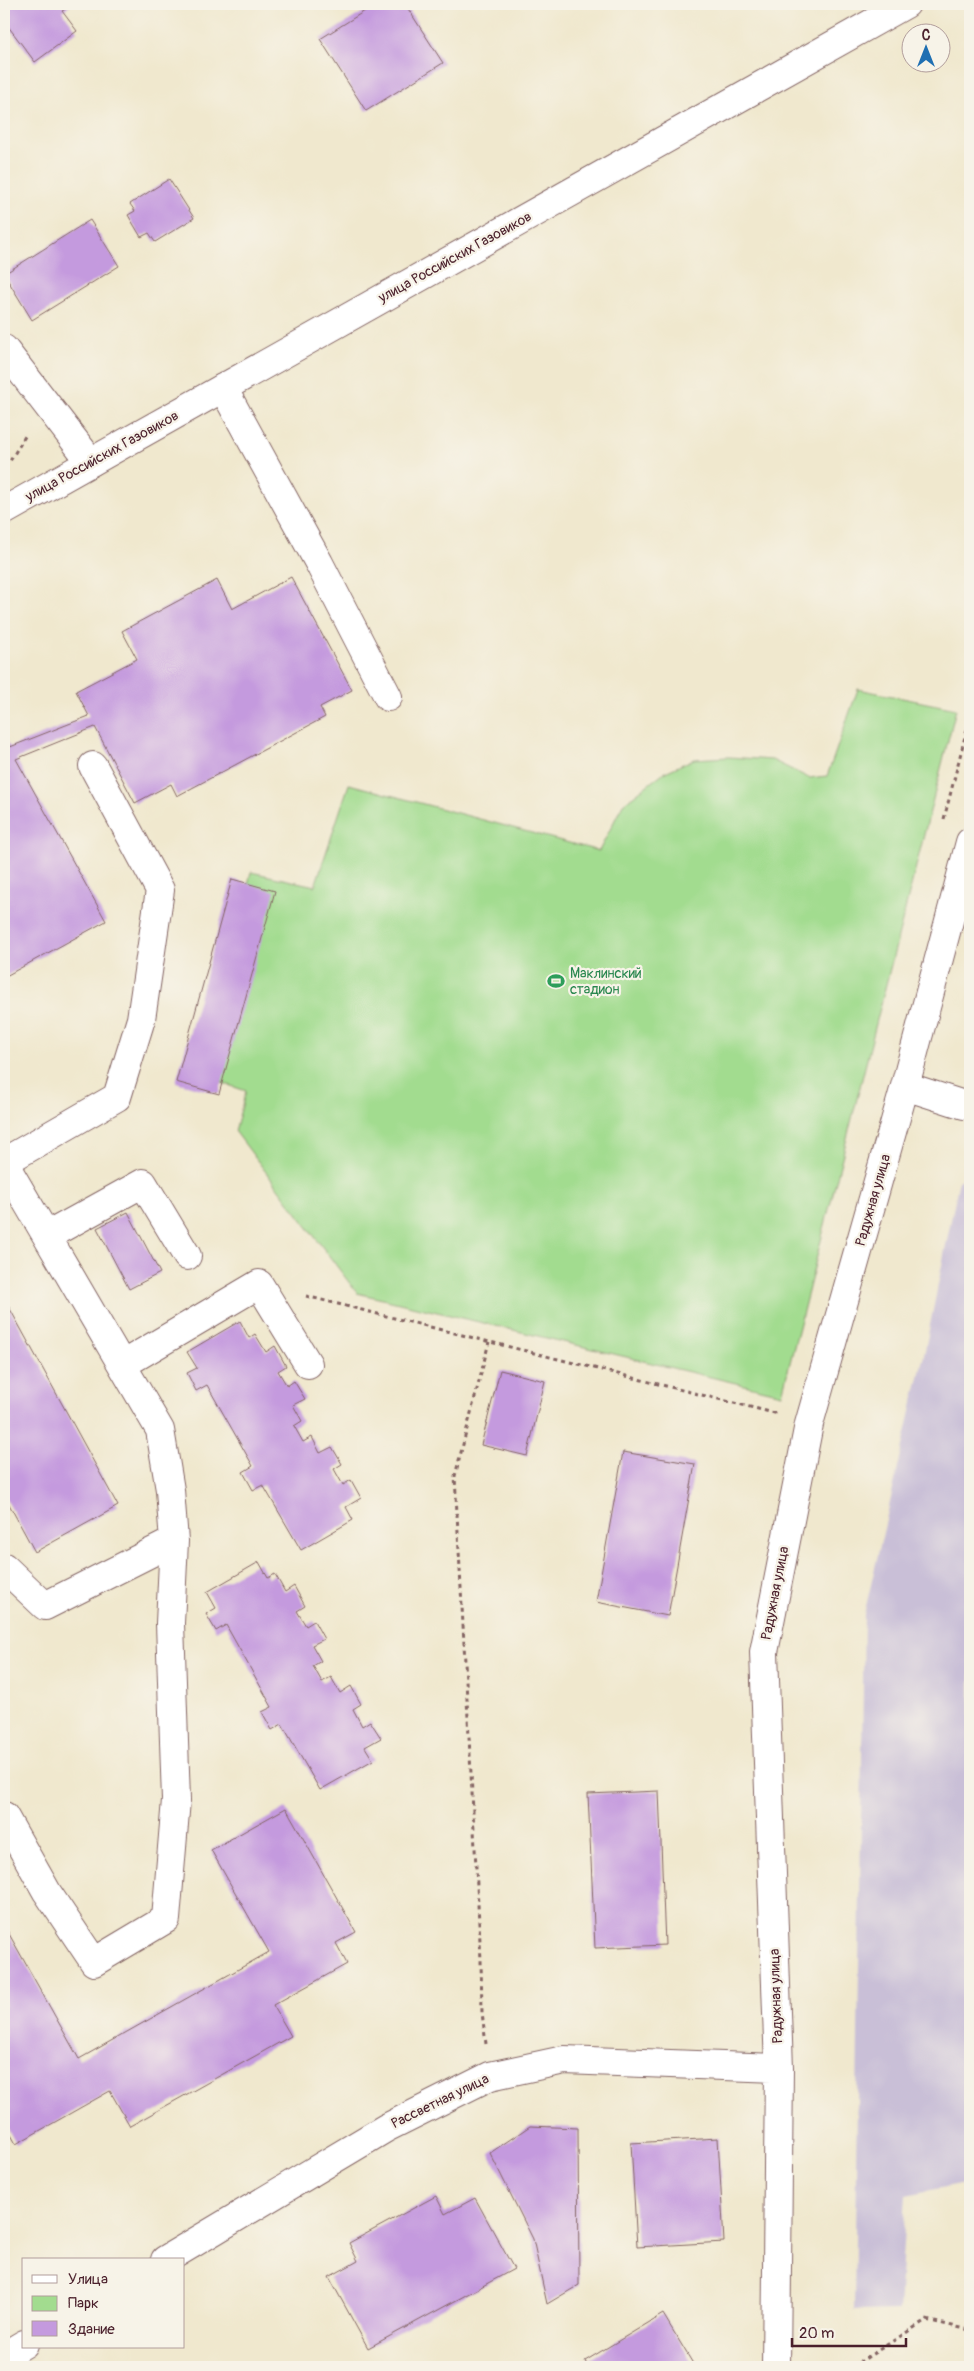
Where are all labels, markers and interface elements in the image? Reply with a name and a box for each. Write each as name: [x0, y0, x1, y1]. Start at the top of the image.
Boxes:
north arrow: [902, 22, 952, 72]
text: С: [922, 27, 931, 44]
street label: улица Российских Газовиков: [375, 208, 535, 307]
street label: улица Российских Газовиков: [22, 407, 182, 506]
place label: Маклинский стадион: [570, 965, 642, 998]
sports icon: Маклинский стадион: [546, 971, 566, 991]
street label: Радужная улица: [852, 1152, 894, 1248]
street label: Радужная улица: [758, 1545, 792, 1641]
street label: Радужная улица: [766, 1948, 786, 2044]
street label: Рассветная улица: [388, 2070, 492, 2132]
legend: [22, 2258, 185, 2348]
text: Улица: [68, 2270, 108, 2289]
text: Парк: [68, 2294, 99, 2313]
scale bar: [792, 2316, 905, 2348]
text: Здание: [68, 2320, 115, 2339]
text: 20 m: [799, 2324, 834, 2343]

